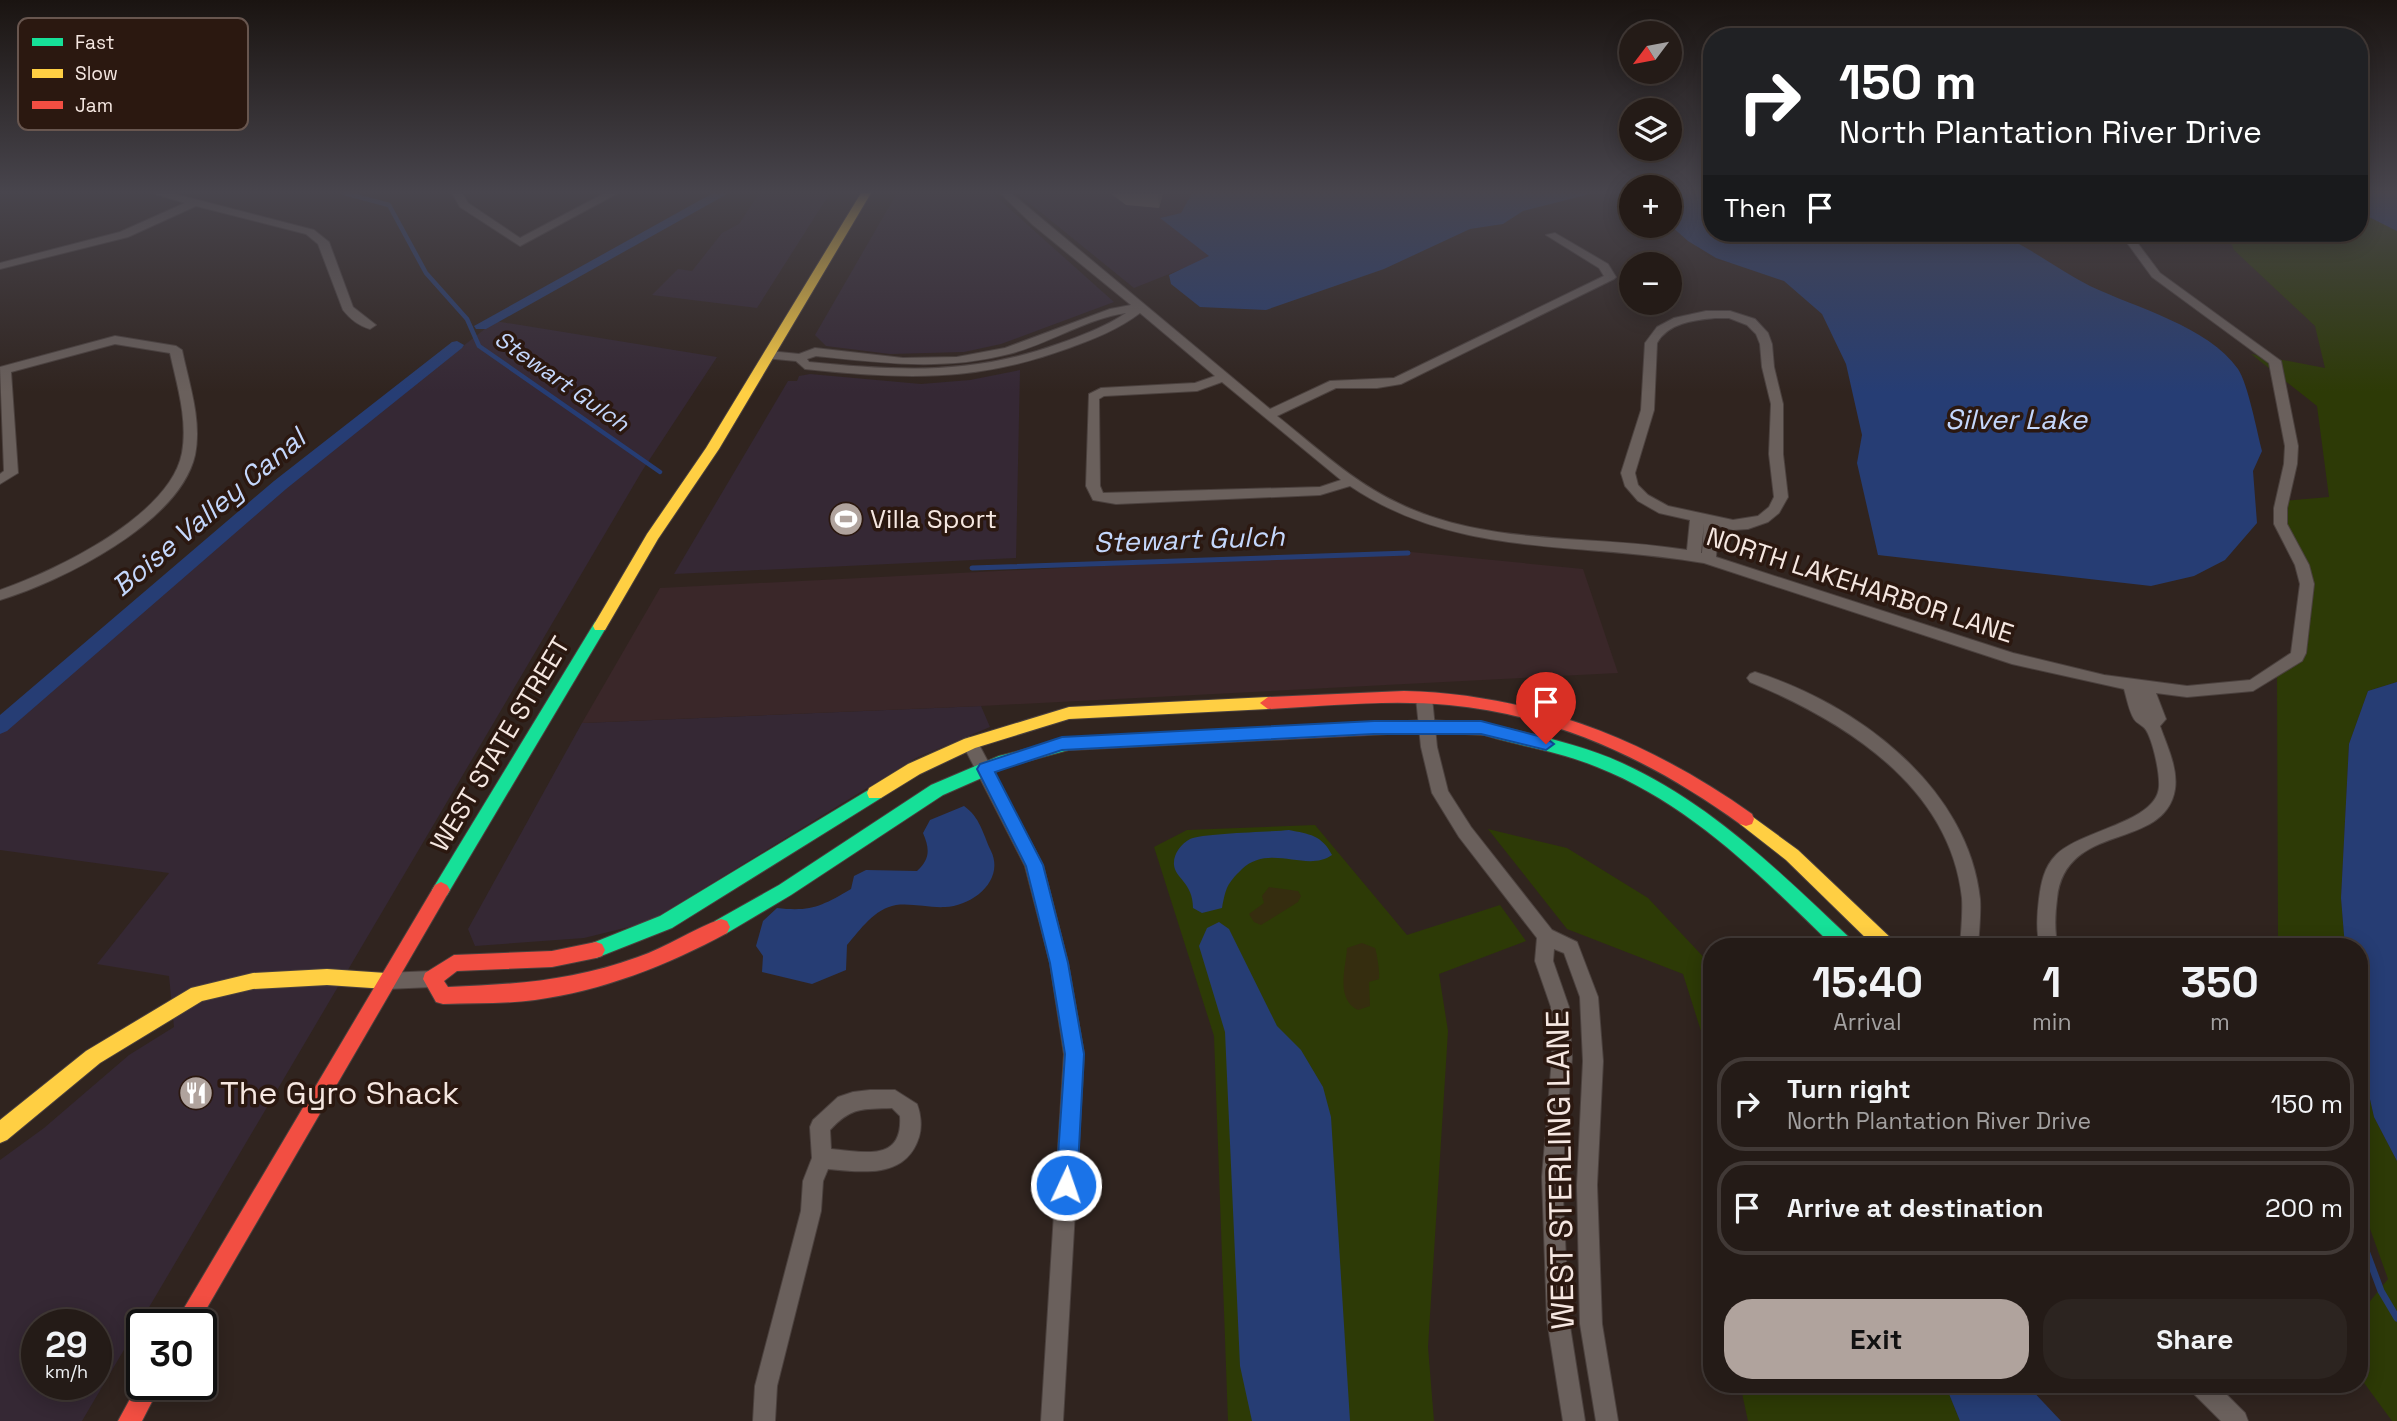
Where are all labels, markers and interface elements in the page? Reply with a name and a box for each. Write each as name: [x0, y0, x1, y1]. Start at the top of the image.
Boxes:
legend: [18, 18, 248, 130]
north arrow: [1619, 21, 1682, 84]
map controls: [1619, 21, 1682, 315]
text: Fast: [75, 30, 115, 55]
text: 150 m: [1839, 51, 1977, 113]
icon: right: [1724, 56, 1815, 147]
text: Slow: [75, 61, 118, 86]
text: Jam: [75, 93, 113, 118]
button: layers: [1619, 98, 1682, 161]
text: North Plantation River Drive: [1839, 112, 2262, 152]
button: +: [1619, 175, 1682, 238]
icon: arrive: [1801, 189, 1839, 227]
text: Then: [1724, 191, 1787, 225]
button: −: [1619, 252, 1682, 315]
water label: Stewart Gulch: [489, 324, 636, 439]
water label: Silver Lake: [1945, 401, 2088, 437]
water label: Boise Valley Canal: [104, 418, 315, 604]
sports icon: Villa Sport: [827, 500, 865, 538]
place label: Villa Sport: [870, 502, 997, 536]
water label: Stewart Gulch: [1093, 518, 1286, 560]
street label: NORTH LAKEHARBOR LANE: [1702, 519, 2018, 651]
street label: WEST STATE STREET: [422, 630, 578, 858]
pin: [1516, 672, 1576, 744]
icon: arrive: [1527, 683, 1565, 721]
text: 15:40: [1812, 956, 1923, 1009]
text: 1: [2042, 956, 2061, 1009]
text: 350: [2181, 956, 2259, 1009]
text: Arrival: [1833, 1007, 1902, 1037]
text: min: [2032, 1007, 2072, 1037]
text: m: [2210, 1007, 2230, 1037]
street label: WEST STERLING LANE: [1537, 1010, 1583, 1330]
text: Turn right: [1787, 1072, 1911, 1106]
place label: The Gyro Shack: [220, 1073, 459, 1113]
restaurant icon: The Gyro Shack: [177, 1074, 215, 1112]
icon: right: [1728, 1085, 1766, 1123]
text: 150 m: [2271, 1087, 2343, 1121]
text: North Plantation River Drive: [1787, 1106, 2091, 1136]
position arrow: [1029, 1148, 1103, 1222]
icon: arrive: [1728, 1189, 1766, 1227]
text: Arrive at destination: [1787, 1191, 2044, 1225]
text: 200 m: [2265, 1191, 2343, 1225]
button: Exit: [1724, 1299, 2029, 1379]
button: Share: [2043, 1299, 2347, 1379]
speed limit sign: 30: [126, 1309, 217, 1400]
text: 29: [45, 1323, 88, 1367]
text: km/h: [45, 1360, 88, 1383]

